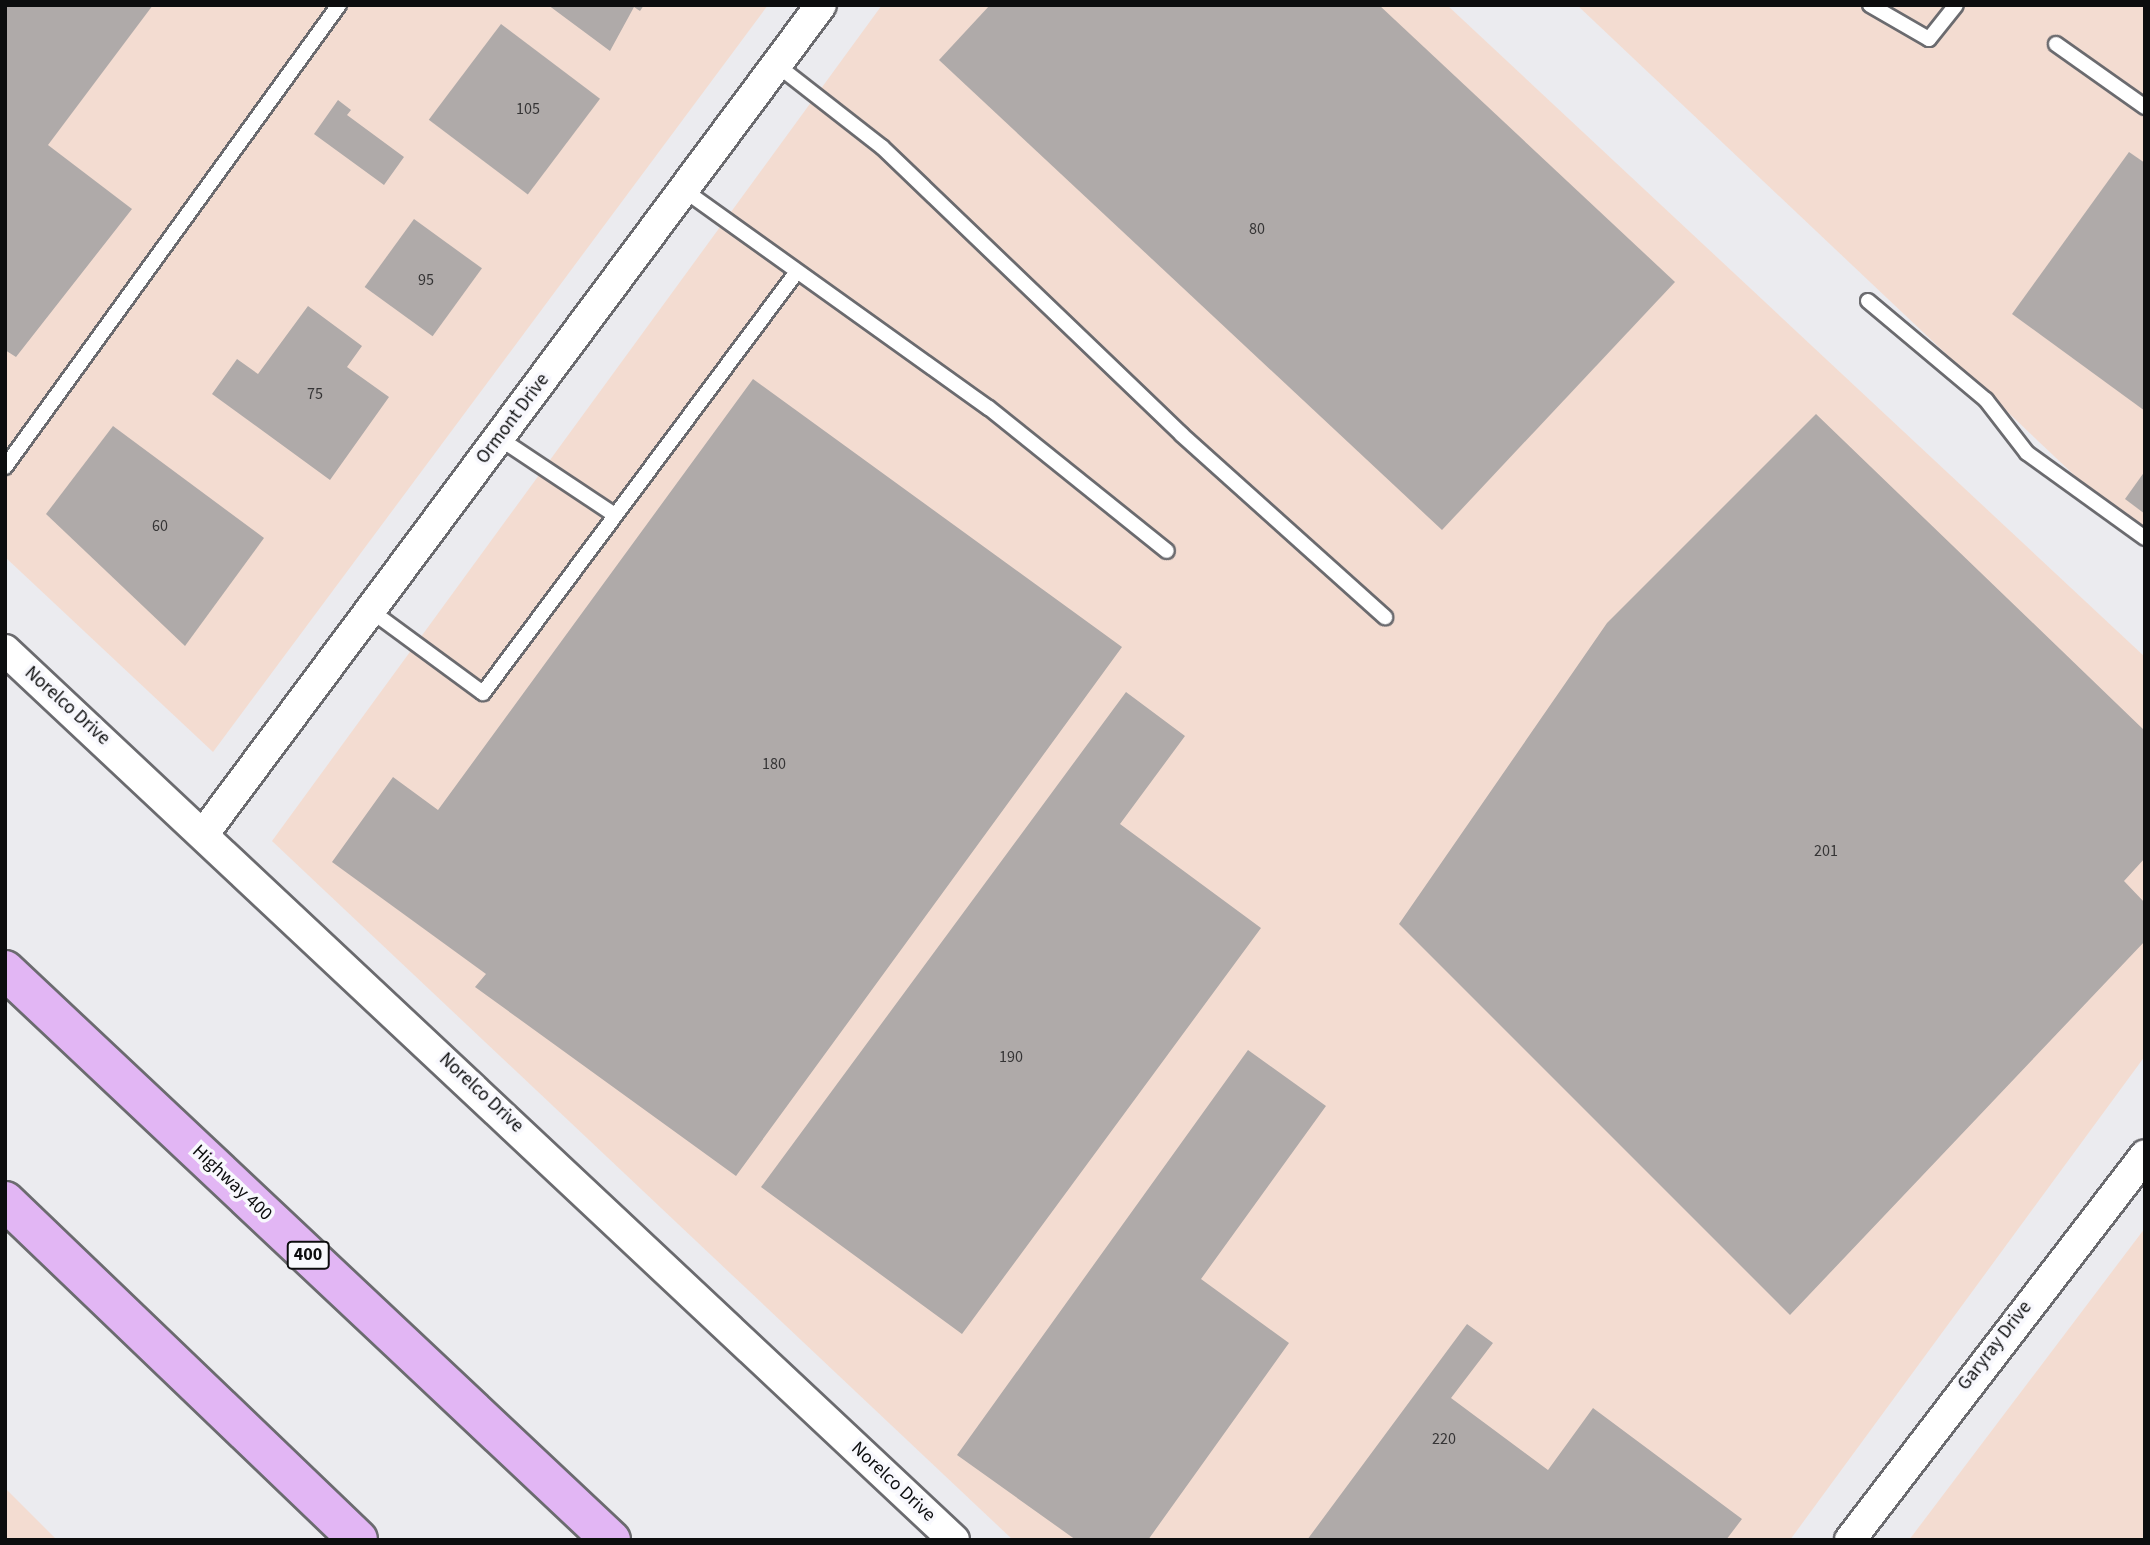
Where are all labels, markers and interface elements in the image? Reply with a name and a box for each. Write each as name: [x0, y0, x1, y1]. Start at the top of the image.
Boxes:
house number: 105: [516, 99, 540, 119]
house number: 80: [1249, 219, 1265, 239]
house number: 95: [418, 270, 434, 290]
street label: Ormont Drive: [472, 369, 554, 469]
house number: 75: [307, 384, 323, 404]
house number: 60: [152, 516, 168, 536]
street label: Norelco Drive: [20, 662, 114, 750]
house number: 180: [762, 754, 786, 774]
house number: 201: [1814, 841, 1838, 861]
house number: 190: [999, 1047, 1023, 1067]
street label: Norelco Drive: [434, 1048, 528, 1138]
street label: Highway 400: [187, 1140, 277, 1226]
road number: 400: [285, 1240, 331, 1270]
street label: Garyray Drive: [1953, 1297, 2037, 1395]
house number: 220: [1432, 1429, 1456, 1449]
street label: Norelco Drive: [846, 1437, 940, 1527]

